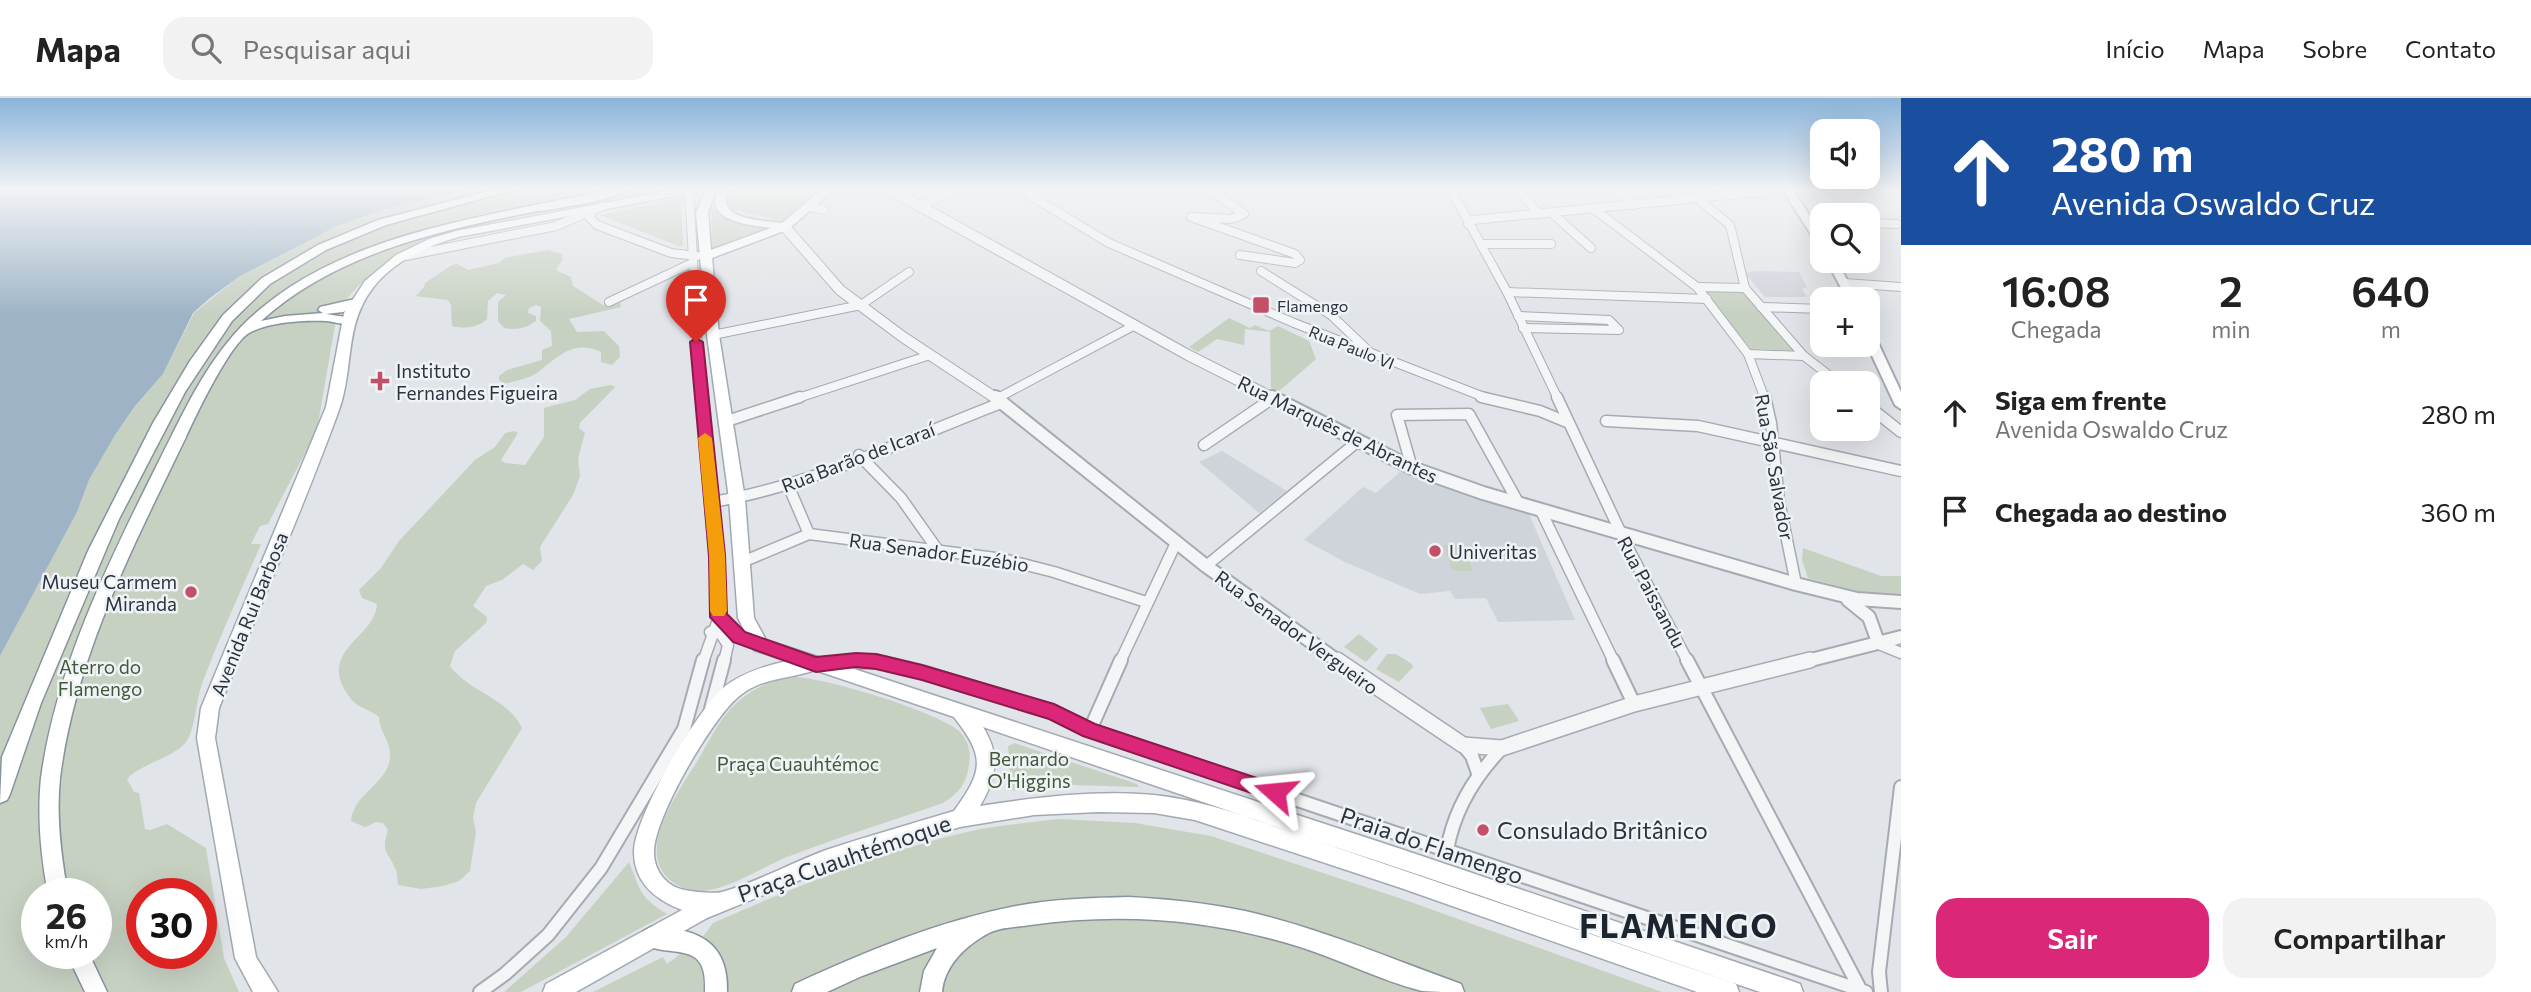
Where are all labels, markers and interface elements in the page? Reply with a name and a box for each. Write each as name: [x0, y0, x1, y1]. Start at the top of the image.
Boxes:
search box: [163, 17, 653, 80]
text: Mapa: [35, 28, 121, 69]
icon: search: [187, 29, 225, 67]
text: Pesquisar aqui: [243, 33, 411, 64]
text: Início: [2106, 34, 2165, 63]
text: Mapa: [2203, 34, 2265, 63]
text: Sobre: [2303, 34, 2367, 63]
text: Contato: [2405, 34, 2496, 63]
map controls: [1810, 119, 1880, 441]
button: sound: [1810, 119, 1880, 189]
text: 280 m: [2051, 122, 2194, 182]
icon: ahead: [1936, 126, 2027, 217]
text: Avenida Oswaldo Cruz: [2051, 182, 2375, 222]
button: search: [1810, 203, 1880, 273]
text: 16:08: [2002, 264, 2110, 316]
text: 2: [2219, 264, 2243, 316]
text: 640: [2351, 264, 2430, 316]
pin: [666, 270, 726, 342]
icon: arrive: [677, 281, 715, 319]
button: +: [1810, 287, 1880, 357]
marker: Flamengo: [1251, 295, 1271, 315]
place label: Flamengo: [1277, 296, 1348, 315]
text: Chegada: [2011, 315, 2101, 343]
text: min: [2211, 315, 2250, 343]
text: m: [2381, 315, 2401, 343]
street label: Rua Paulo VI: [1306, 321, 1398, 373]
place label: Instituto Fernandes Figueira: [396, 359, 558, 404]
marker: Instituto Fernandes Figueira: [370, 371, 390, 391]
street label: Rua Marquês de Abrantes: [1234, 371, 1442, 487]
button: −: [1810, 371, 1880, 441]
text: Siga em frente: [1995, 384, 2166, 415]
street label: Rua São Salvador: [1751, 392, 1799, 542]
icon: ahead: [1936, 394, 1974, 432]
text: 280 m: [2421, 398, 2496, 429]
text: Avenida Oswaldo Cruz: [1995, 415, 2228, 443]
street label: Rua Barão de Icaraí: [778, 417, 939, 497]
icon: arrive: [1936, 492, 1974, 530]
text: Chegada ao destino: [1995, 496, 2227, 527]
text: 360 m: [2421, 496, 2496, 527]
street label: Rua Senador Euzébio: [848, 528, 1030, 576]
street label: Avenida Rui Barbosa: [206, 529, 292, 699]
street label: Rua Paissandu: [1613, 532, 1691, 652]
place label: Univeritas: [1449, 540, 1537, 563]
marker: Univeritas: [1427, 543, 1443, 559]
street label: Rua Senador Vergueiro: [1211, 565, 1383, 699]
place label: Museu Carmem Miranda: [42, 570, 177, 615]
marker: Museu Carmem Miranda: [183, 584, 199, 600]
park label: Aterro do Flamengo: [58, 655, 142, 700]
park label: Bernardo O'Higgins: [987, 747, 1071, 792]
park label: Praça Cuauhtémoc: [717, 752, 879, 775]
position arrow: [1238, 755, 1312, 829]
street label: Praia do Flamengo: [1337, 801, 1527, 889]
street label: Praça Cuauhtémoque: [734, 808, 954, 908]
place label: Consulado Britânico: [1497, 816, 1708, 844]
marker: Consulado Britânico: [1475, 822, 1491, 838]
speed limit sign: 30: [126, 878, 217, 969]
text: 26: [46, 893, 87, 936]
button: Sair: [1936, 898, 2209, 978]
button: Compartilhar: [2223, 898, 2496, 978]
district label: FLAMENGO: [1579, 905, 1779, 945]
text: km/h: [45, 930, 88, 952]

